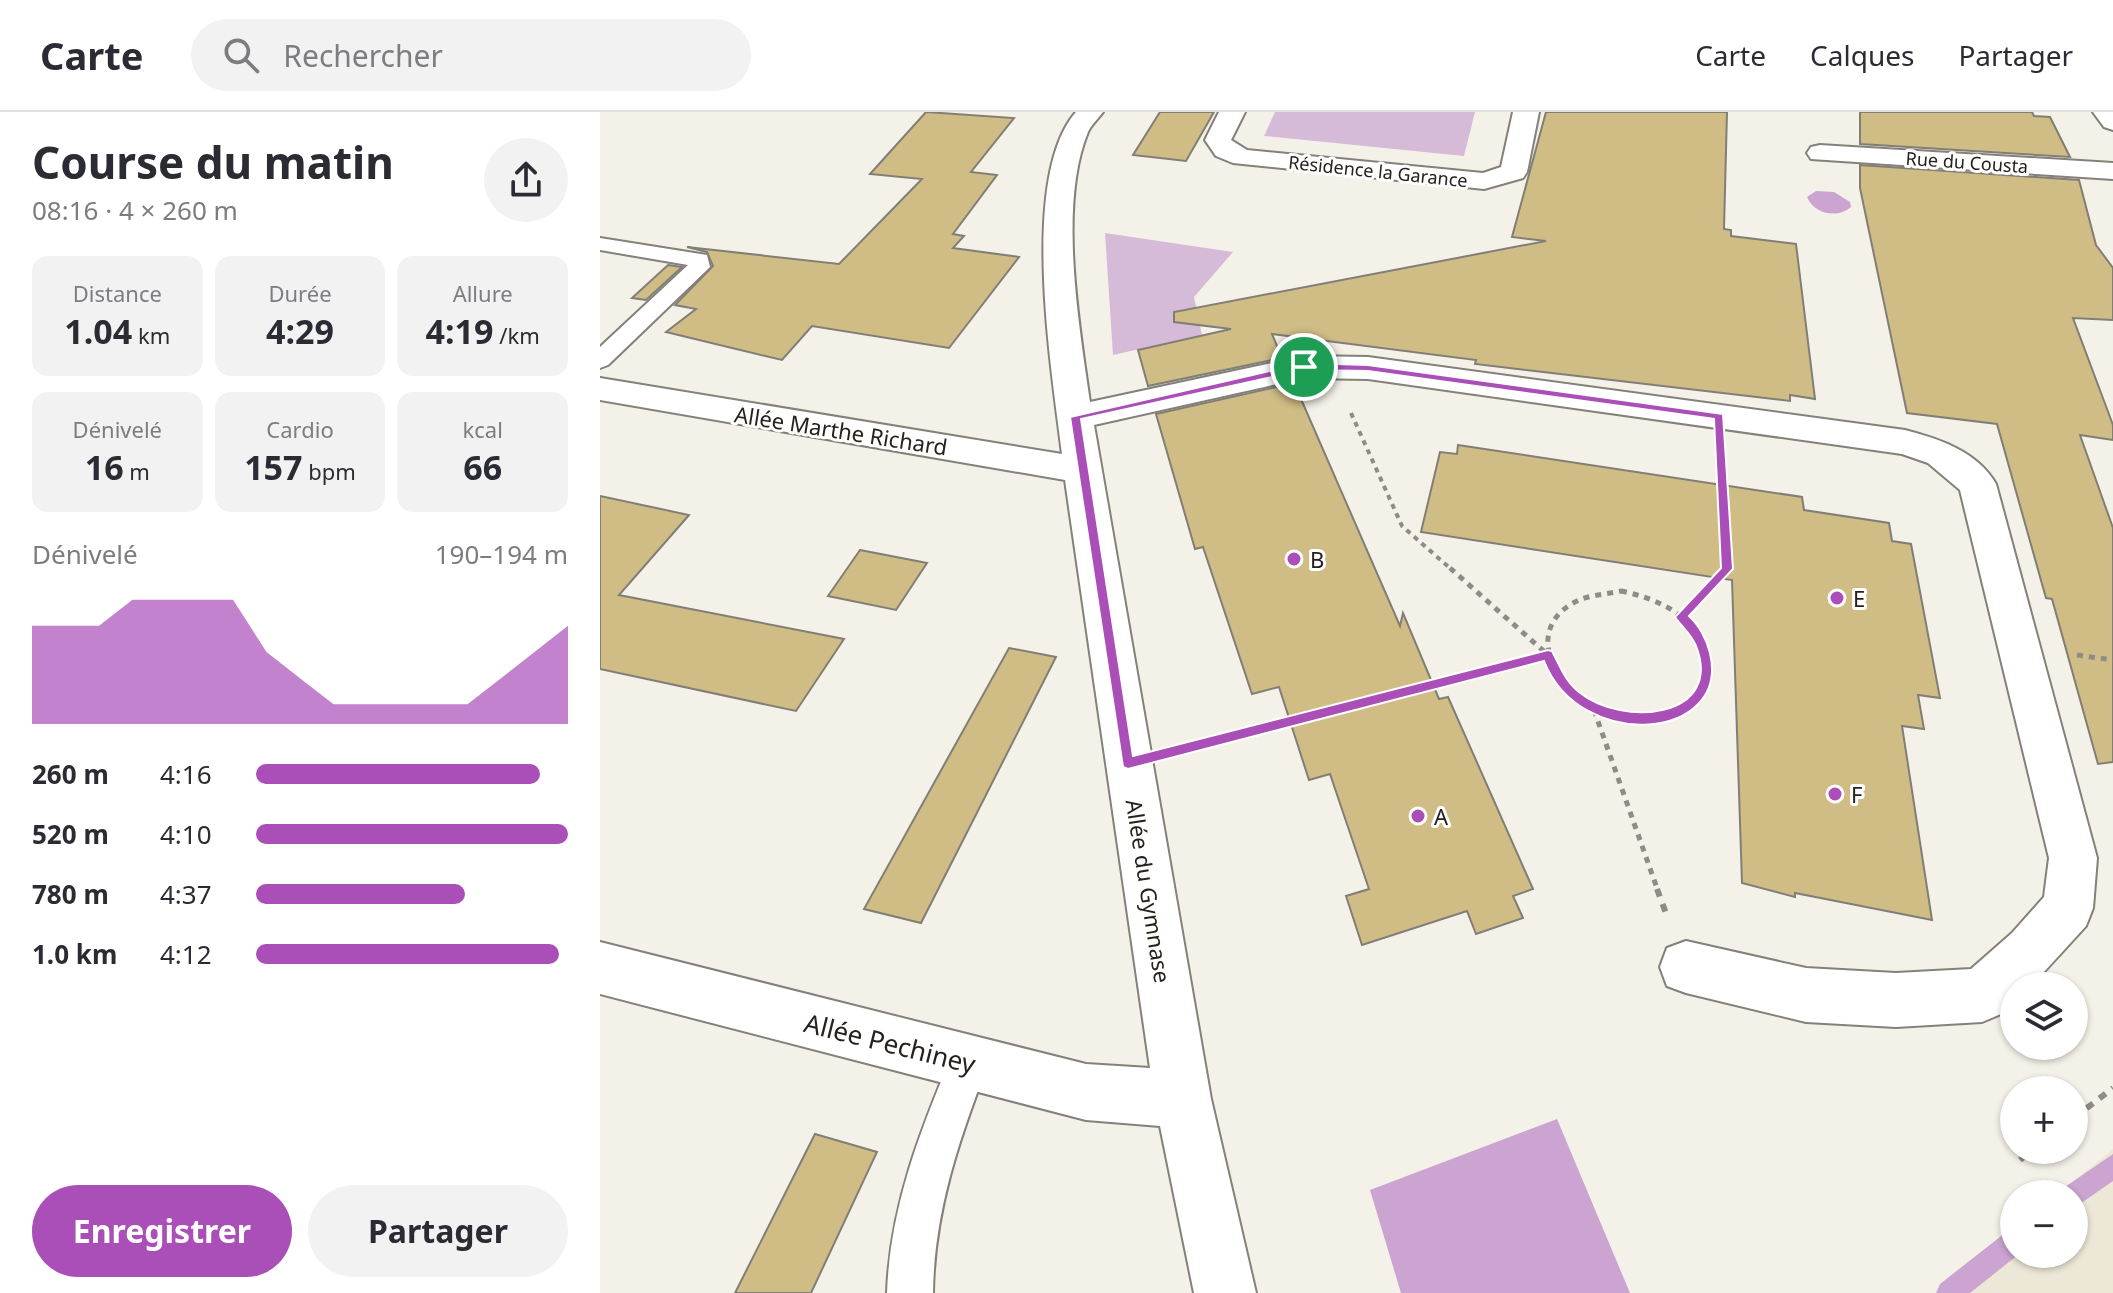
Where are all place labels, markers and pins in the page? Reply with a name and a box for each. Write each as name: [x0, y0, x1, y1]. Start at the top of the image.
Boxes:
pin: [1270, 333, 1338, 401]
place label: B: [1310, 544, 1324, 574]
marker: B: [1285, 550, 1303, 568]
place label: E: [1853, 583, 1865, 613]
marker: E: [1828, 589, 1846, 607]
place label: F: [1851, 779, 1862, 809]
marker: F: [1826, 785, 1844, 803]
place label: A: [1434, 801, 1449, 831]
marker: A: [1409, 807, 1427, 825]

